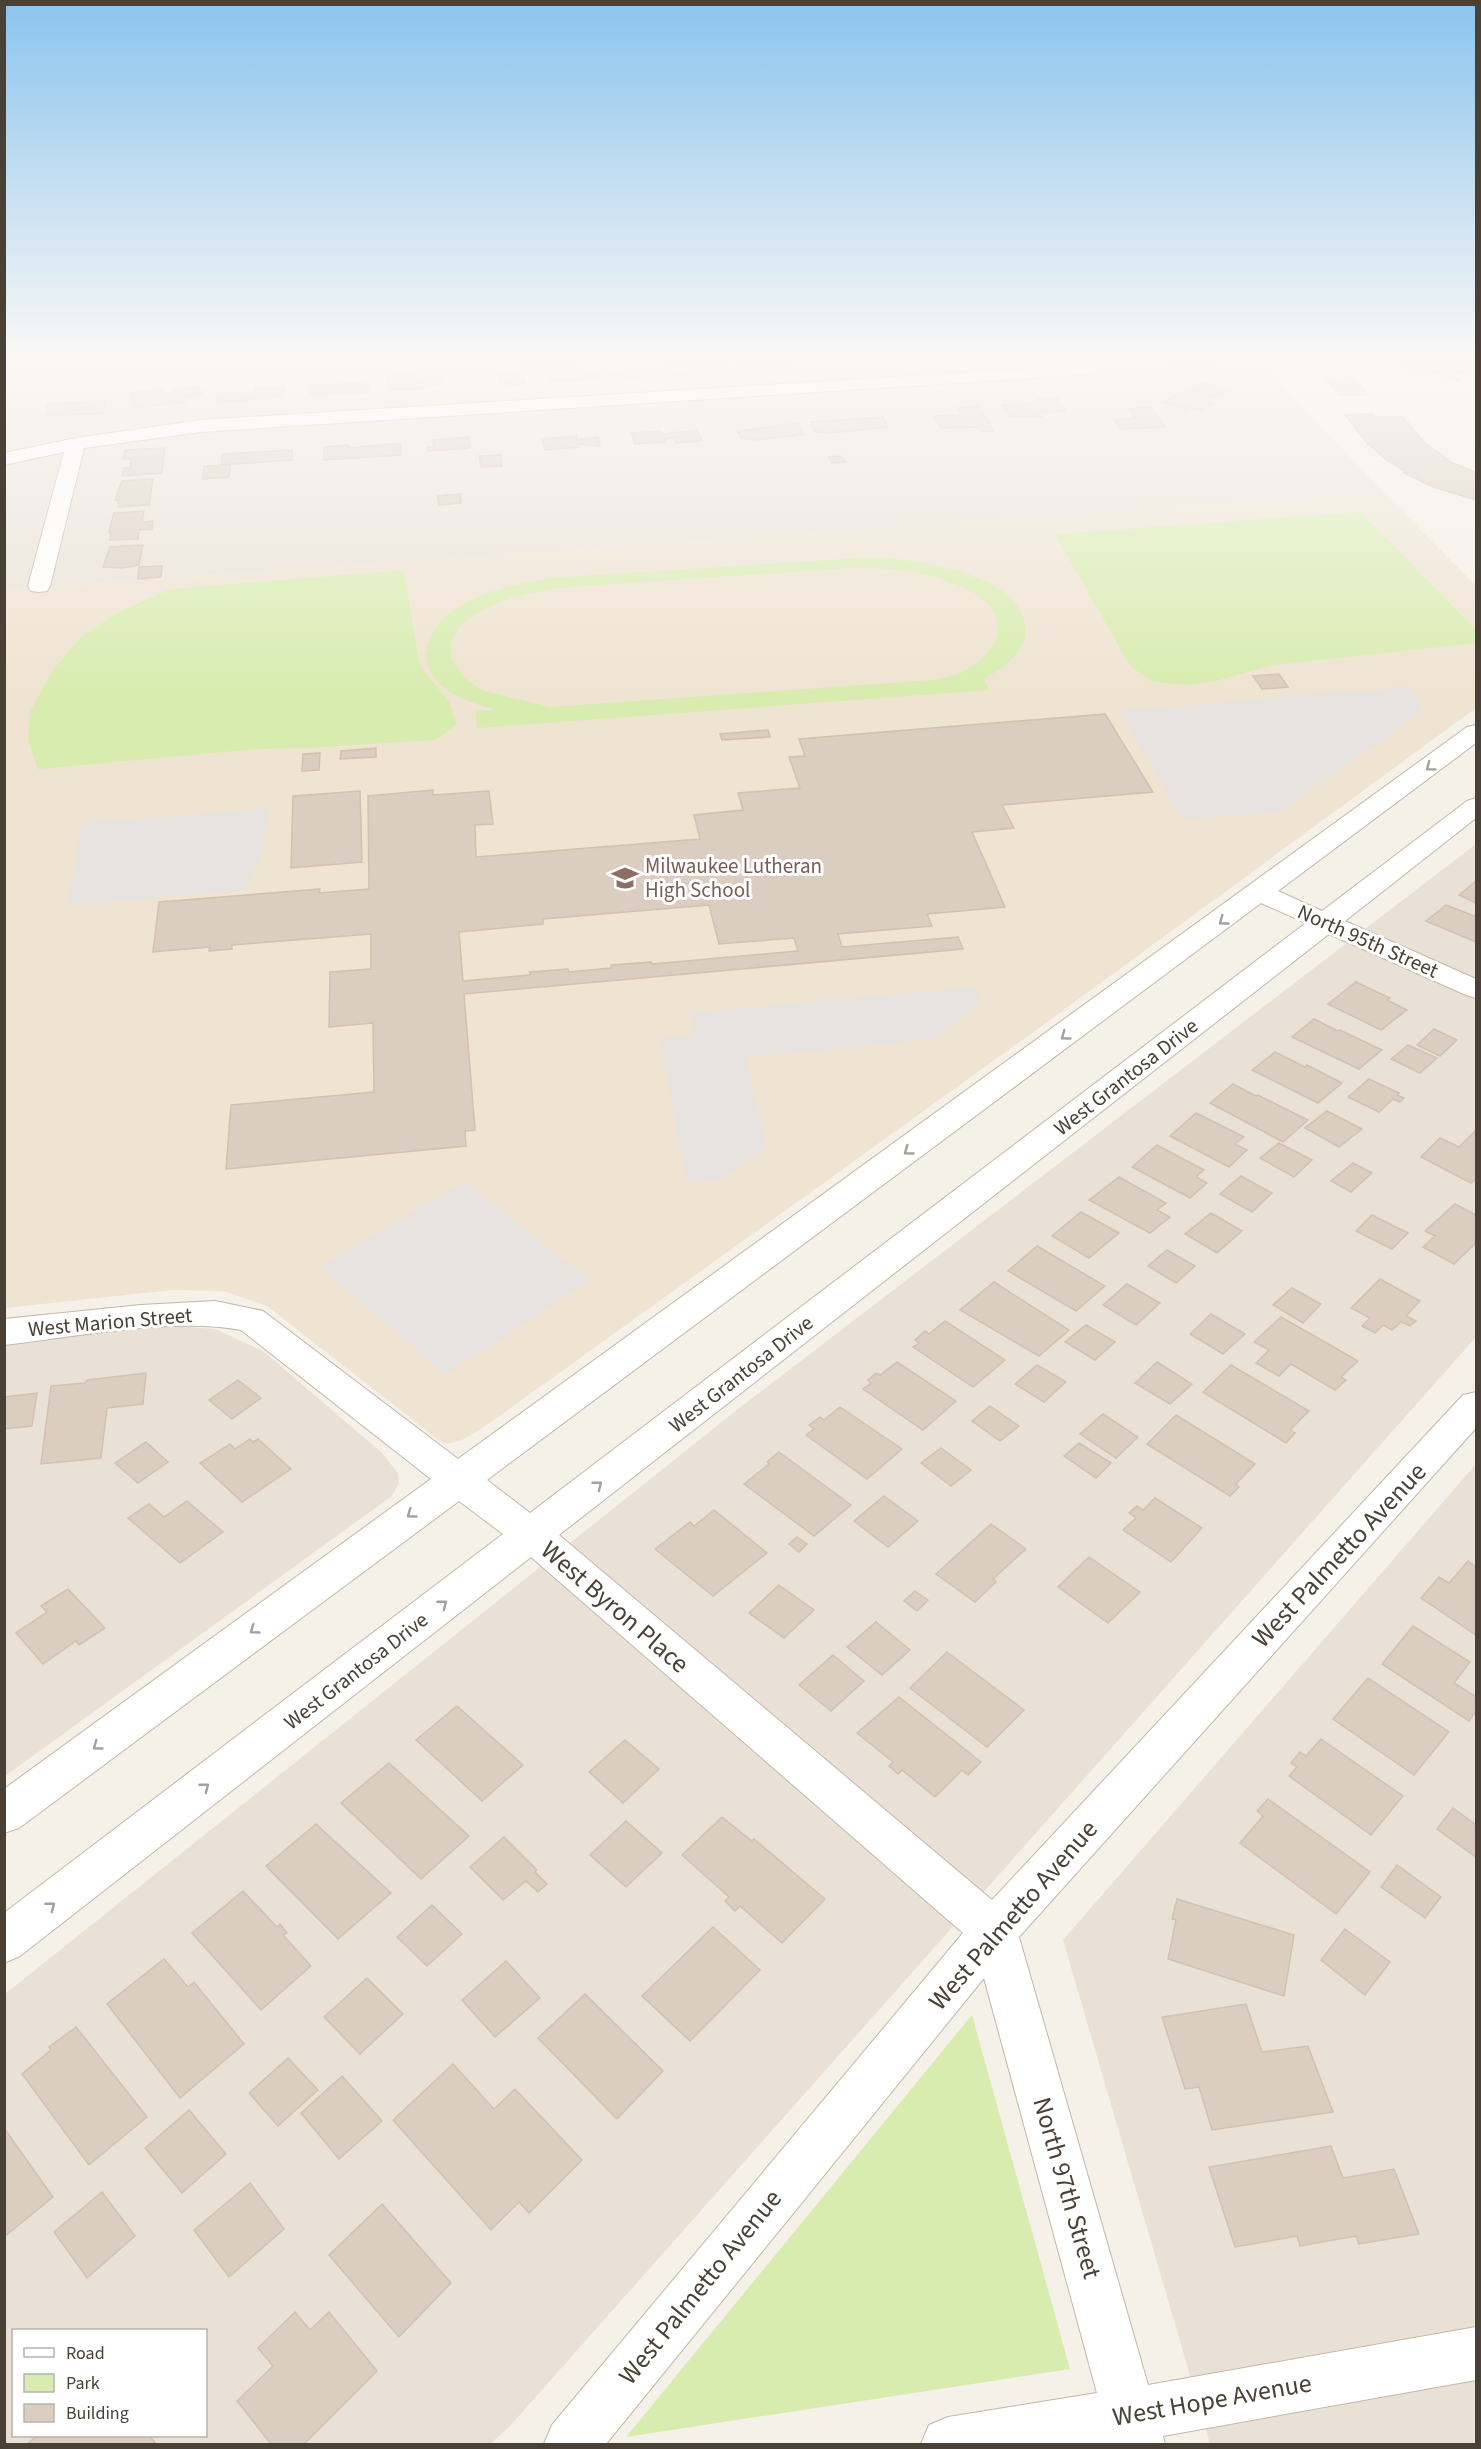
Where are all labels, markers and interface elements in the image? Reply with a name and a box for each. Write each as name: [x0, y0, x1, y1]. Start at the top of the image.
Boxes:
one-way arrow: [1425, 760, 1436, 771]
place label: Milwaukee Lutheran High School: [645, 851, 822, 905]
school or university icon: Milwaukee Lutheran High School: [610, 863, 640, 893]
street label: North 95th Street: [1293, 897, 1443, 985]
one-way arrow: [1218, 913, 1229, 924]
street label: West Grantosa Drive: [1048, 1011, 1204, 1143]
one-way arrow: [1061, 1029, 1072, 1040]
one-way arrow: [903, 1144, 914, 1155]
street label: West Marion Street: [27, 1300, 193, 1344]
street label: West Grantosa Drive: [663, 1308, 819, 1440]
street label: West Palmetto Avenue: [1243, 1454, 1435, 1656]
one-way arrow: [591, 1481, 602, 1492]
one-way arrow: [407, 1507, 418, 1518]
street label: West Byron Place: [533, 1532, 697, 1682]
one-way arrow: [436, 1600, 447, 1611]
street label: West Grantosa Drive: [278, 1605, 434, 1737]
one-way arrow: [250, 1623, 261, 1634]
one-way arrow: [93, 1738, 104, 1749]
one-way arrow: [199, 1783, 210, 1794]
street label: West Palmetto Avenue: [920, 1812, 1106, 2018]
one-way arrow: [44, 1902, 55, 1913]
street label: North 97th Street: [1023, 2093, 1111, 2283]
street label: West Palmetto Avenue: [610, 2182, 790, 2392]
legend: [12, 2329, 207, 2437]
text: Road: [66, 2341, 105, 2366]
street label: West Hope Avenue: [1110, 2364, 1314, 2436]
text: Park: [66, 2371, 100, 2396]
text: Building: [66, 2401, 129, 2426]

